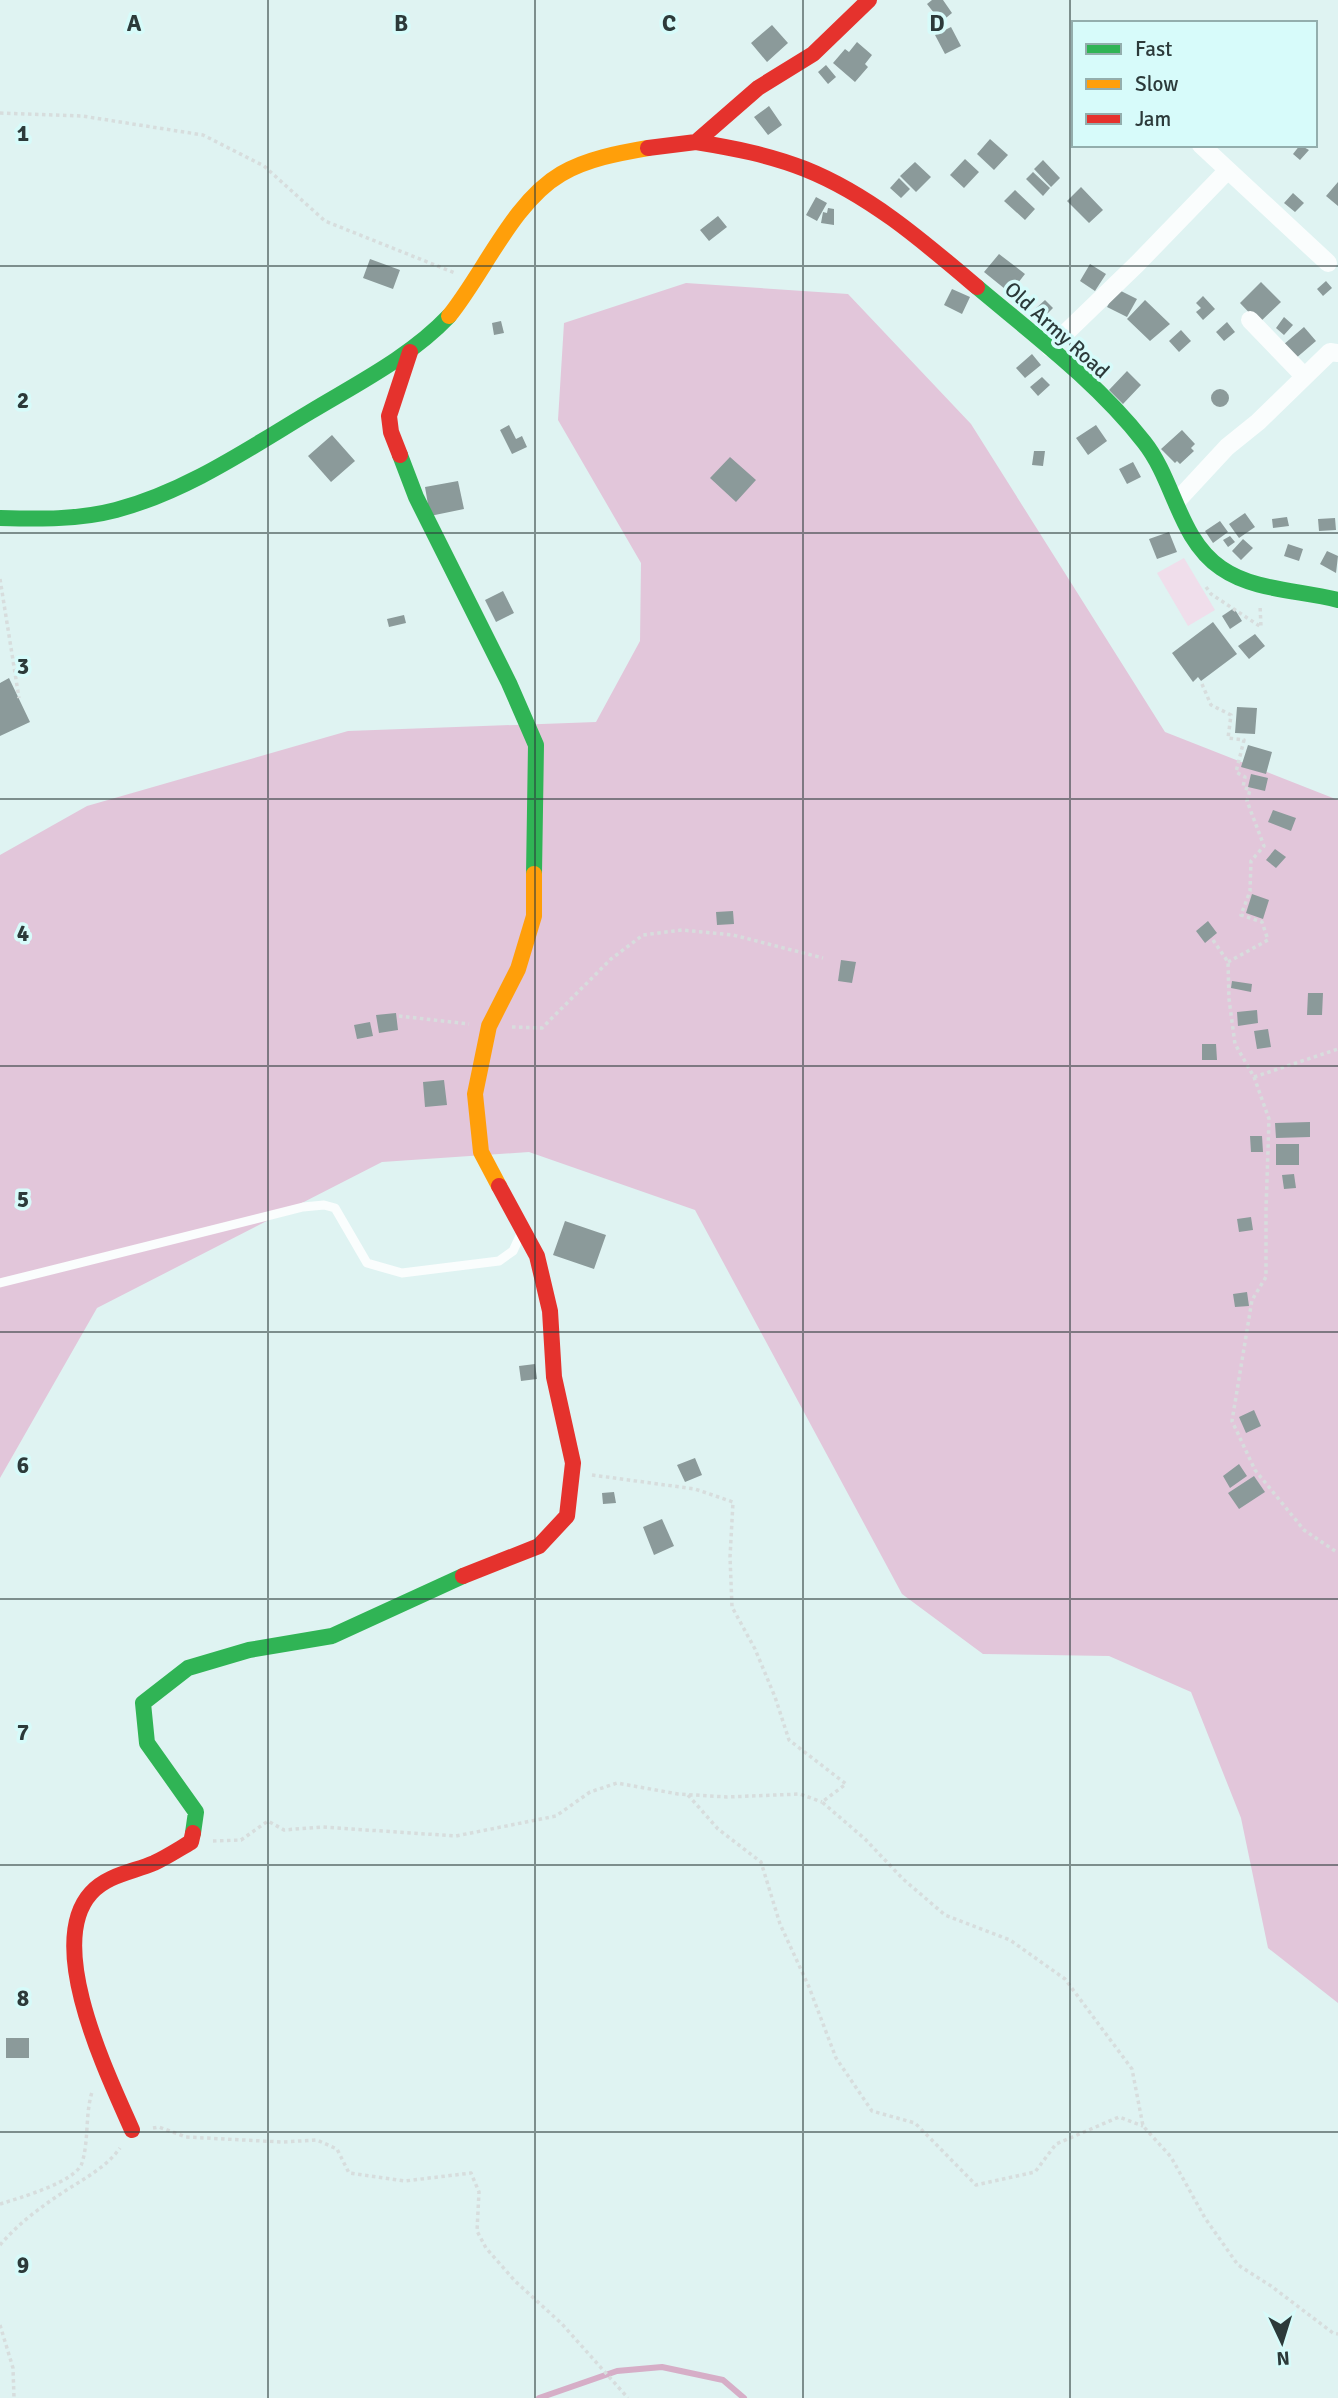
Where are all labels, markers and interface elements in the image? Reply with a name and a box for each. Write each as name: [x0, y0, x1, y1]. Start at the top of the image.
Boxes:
text: A: [127, 9, 142, 38]
text: B: [394, 9, 408, 38]
text: C: [662, 9, 676, 38]
text: D: [929, 9, 945, 38]
legend: [1072, 21, 1317, 147]
text: Fast: [1135, 36, 1172, 62]
text: Slow: [1135, 71, 1179, 97]
text: Jam: [1135, 106, 1171, 132]
text: 1: [17, 119, 29, 148]
street label: Old Army Road: [999, 276, 1115, 384]
text: 2: [17, 386, 29, 415]
text: 3: [17, 652, 29, 681]
text: 4: [17, 919, 29, 948]
text: 5: [17, 1185, 29, 1214]
text: 6: [17, 1451, 29, 1480]
text: 7: [17, 1718, 29, 1747]
text: 8: [17, 1984, 29, 2013]
text: 9: [17, 2251, 29, 2280]
north arrow: [1247, 2307, 1317, 2377]
text: N: [1276, 2346, 1291, 2370]

